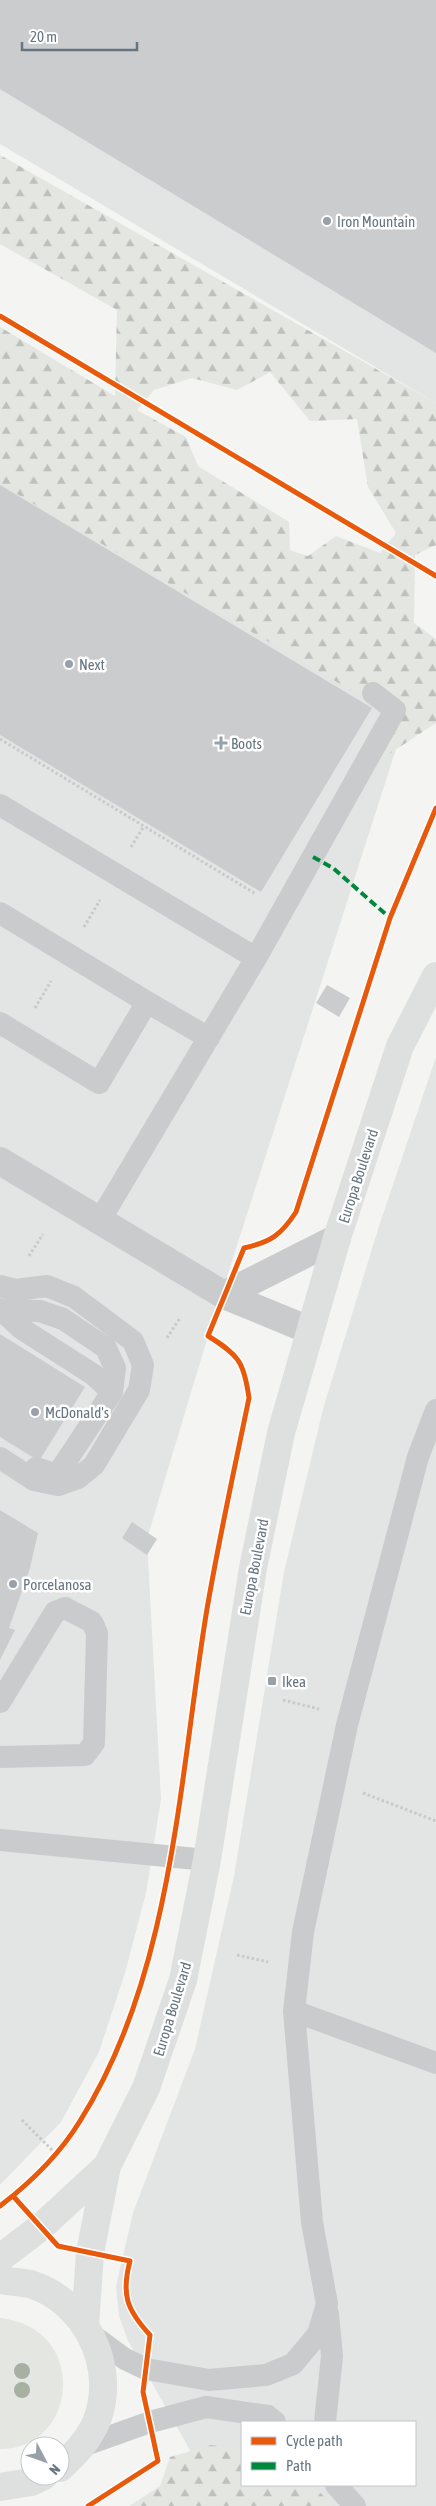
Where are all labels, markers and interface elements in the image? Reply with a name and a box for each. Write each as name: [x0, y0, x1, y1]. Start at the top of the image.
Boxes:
scale bar: [22, 20, 138, 52]
text: 20 m: [30, 28, 57, 45]
place label: Iron Mountain: [337, 213, 415, 230]
marker: Iron Mountain: [321, 215, 333, 227]
place label: Next: [79, 656, 105, 673]
marker: Next: [63, 658, 75, 670]
place label: Boots: [231, 735, 262, 752]
marker: Boots: [215, 737, 227, 749]
street label: Europa Boulevard: [335, 1127, 381, 1225]
place label: McDonald's: [45, 1404, 109, 1421]
marker: McDonald's: [29, 1406, 41, 1418]
street label: Europa Boulevard: [236, 1517, 272, 1617]
place label: Porcelanosa: [23, 1576, 92, 1593]
marker: Porcelanosa: [7, 1578, 19, 1590]
place label: Ikea: [282, 1673, 306, 1690]
marker: Ikea: [266, 1675, 278, 1687]
street label: Europa Boulevard: [150, 1960, 194, 2058]
legend: [241, 2421, 416, 2486]
text: Cycle path: [286, 2432, 343, 2449]
north arrow: [20, 2436, 70, 2486]
text: Path: [286, 2457, 312, 2474]
text: N: [46, 2461, 64, 2478]

